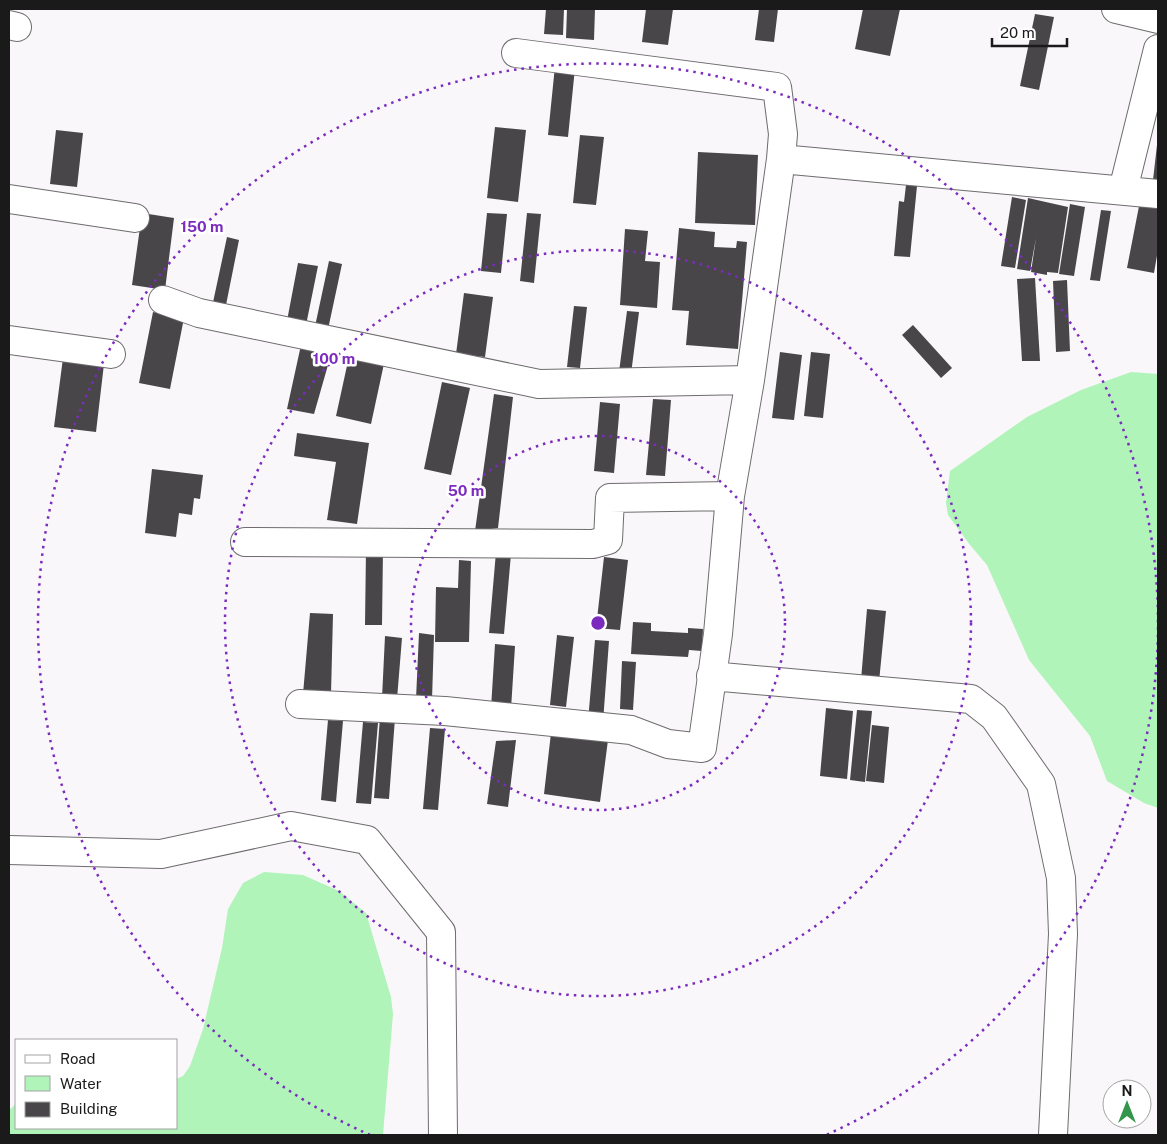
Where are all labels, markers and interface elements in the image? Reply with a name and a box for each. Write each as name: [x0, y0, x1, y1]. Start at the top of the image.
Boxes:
scale bar: [992, 15, 1067, 47]
text: 20 m: [1000, 24, 1035, 41]
text: 150 m: [180, 218, 224, 235]
text: 100 m: [313, 350, 355, 367]
text: 50 m: [448, 482, 484, 499]
centre of rings: [589, 614, 607, 632]
legend: [15, 1039, 178, 1129]
text: Road: [60, 1050, 96, 1067]
text: Water: [60, 1075, 102, 1092]
north arrow: [1102, 1079, 1152, 1129]
text: N: [1122, 1083, 1132, 1099]
text: Building: [60, 1100, 118, 1117]

